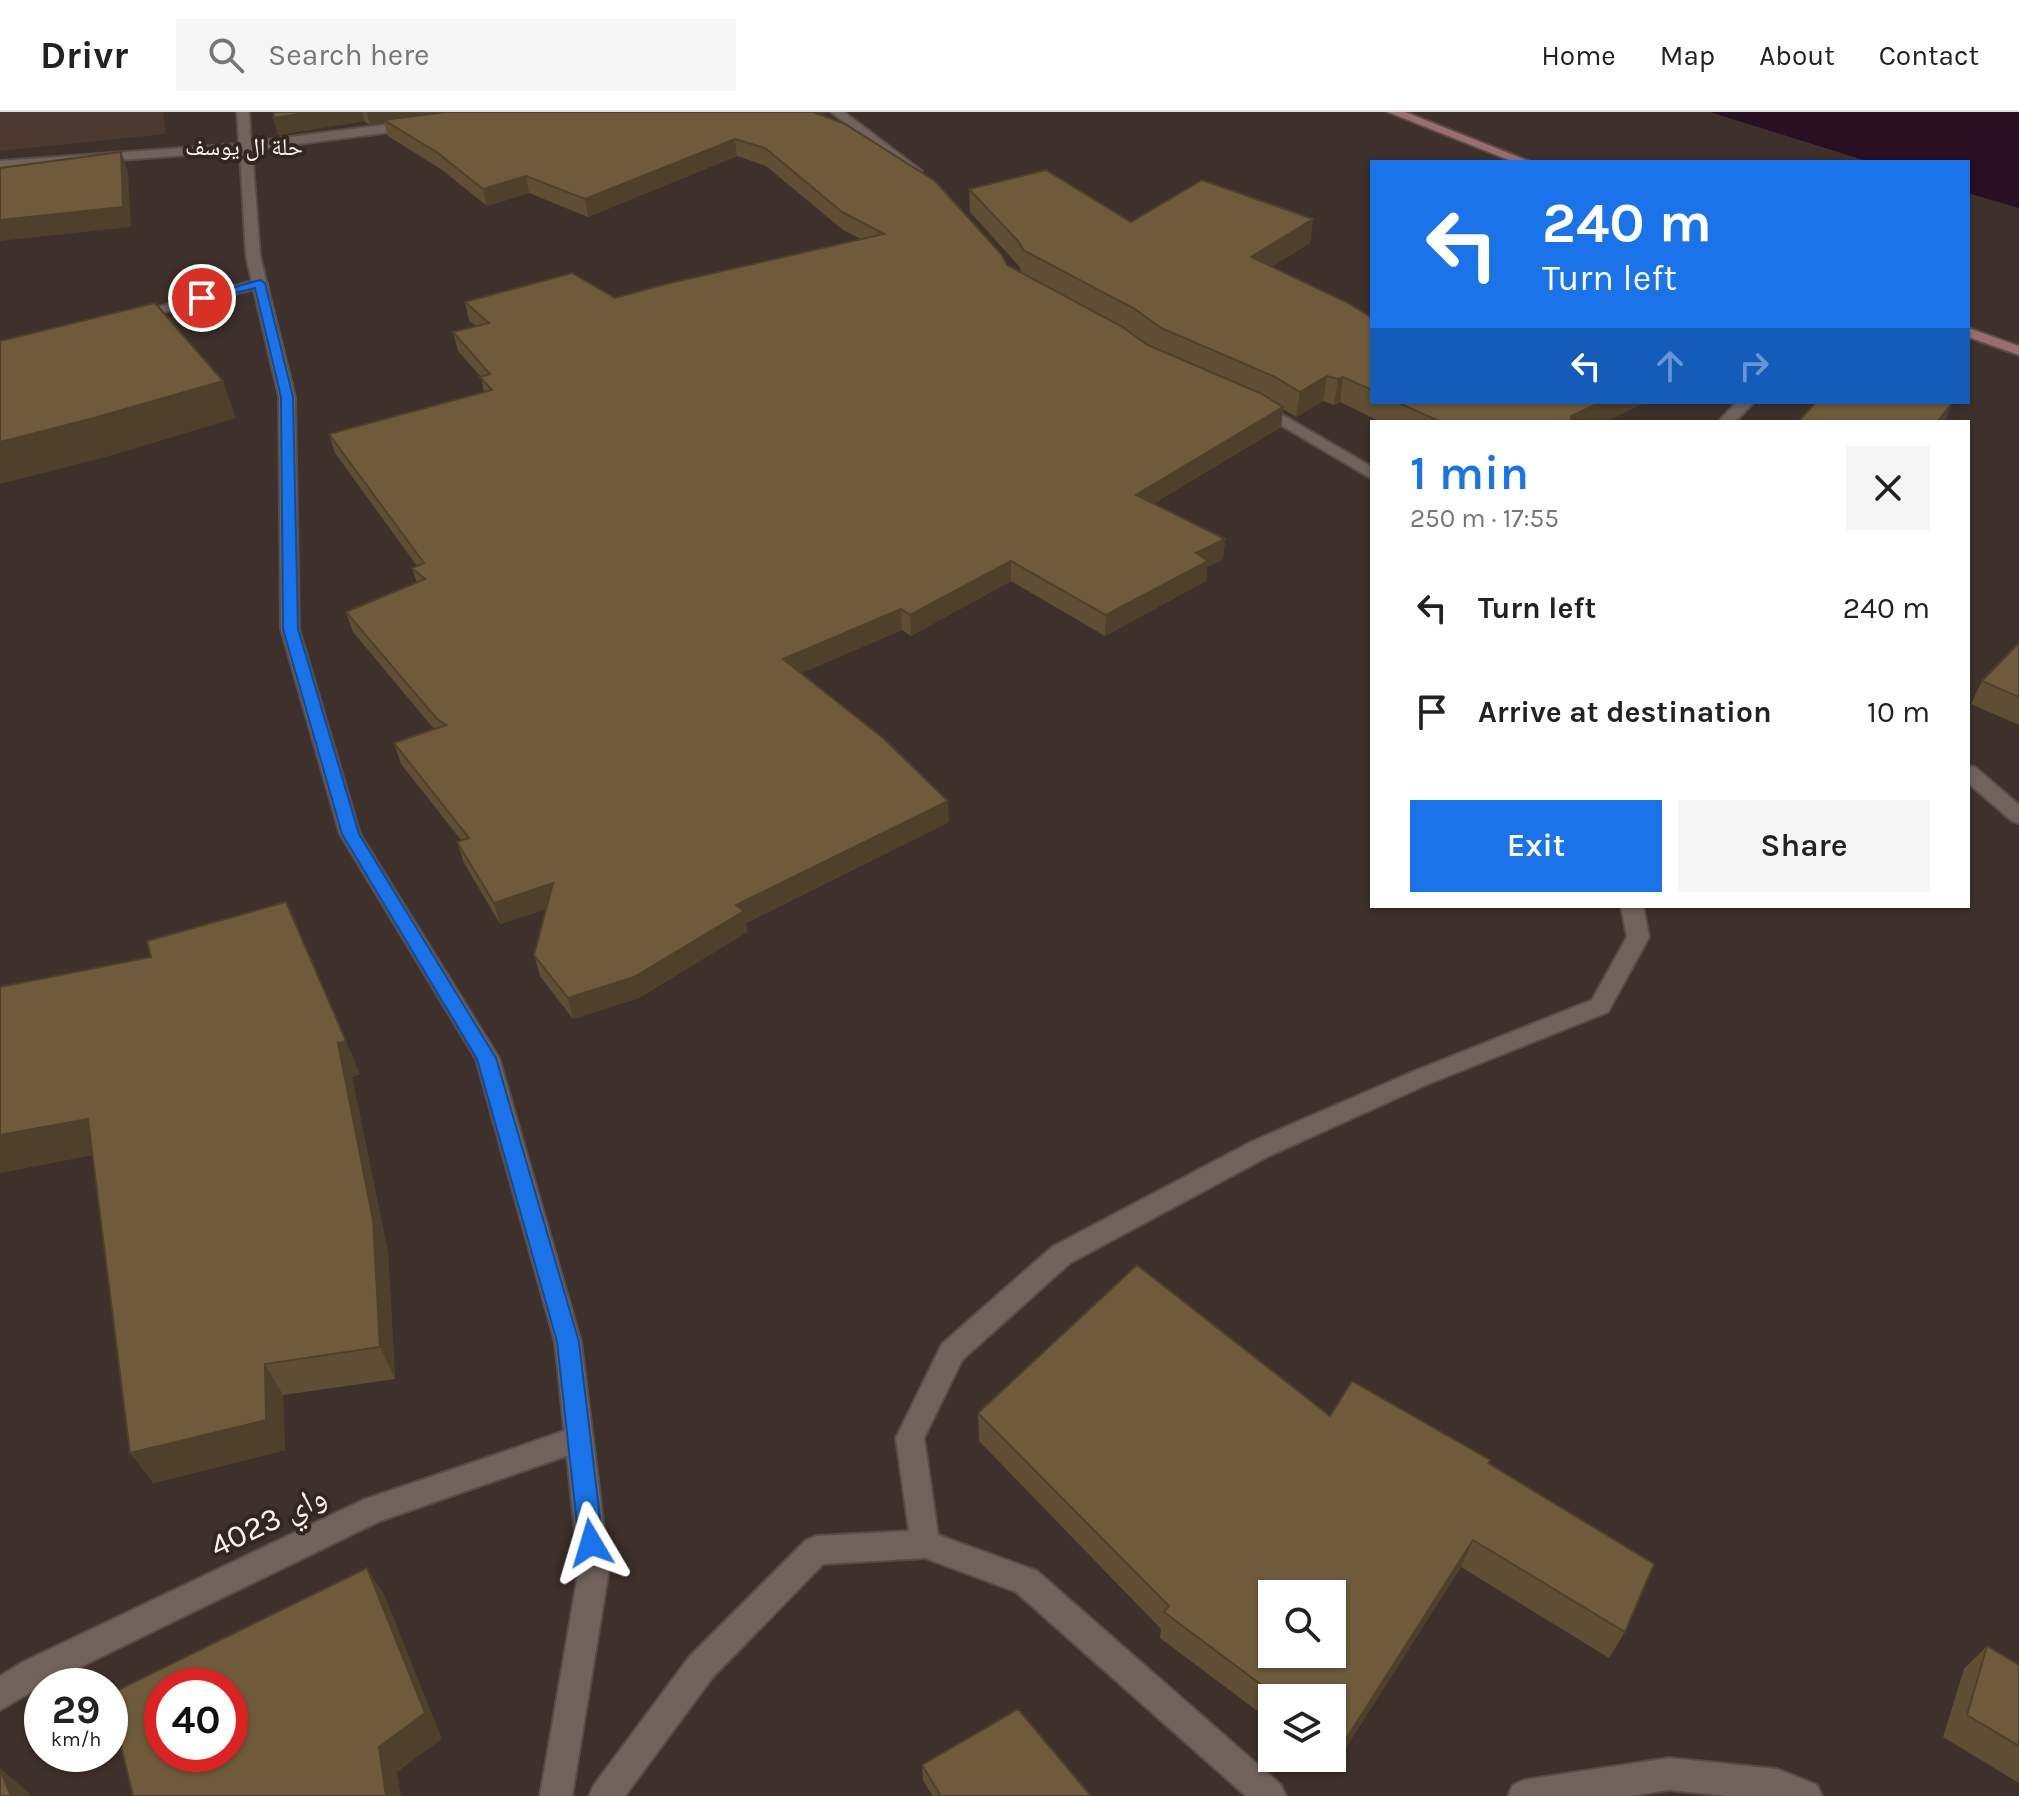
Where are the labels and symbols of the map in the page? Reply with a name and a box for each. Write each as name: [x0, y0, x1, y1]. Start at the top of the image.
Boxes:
district label: حلة ال يوسف: [185, 133, 303, 161]
pin: [168, 264, 236, 332]
street label: واي 4023: [204, 1477, 335, 1570]
position arrow: [549, 1501, 633, 1585]
speed limit sign: 40: [144, 1668, 248, 1772]

